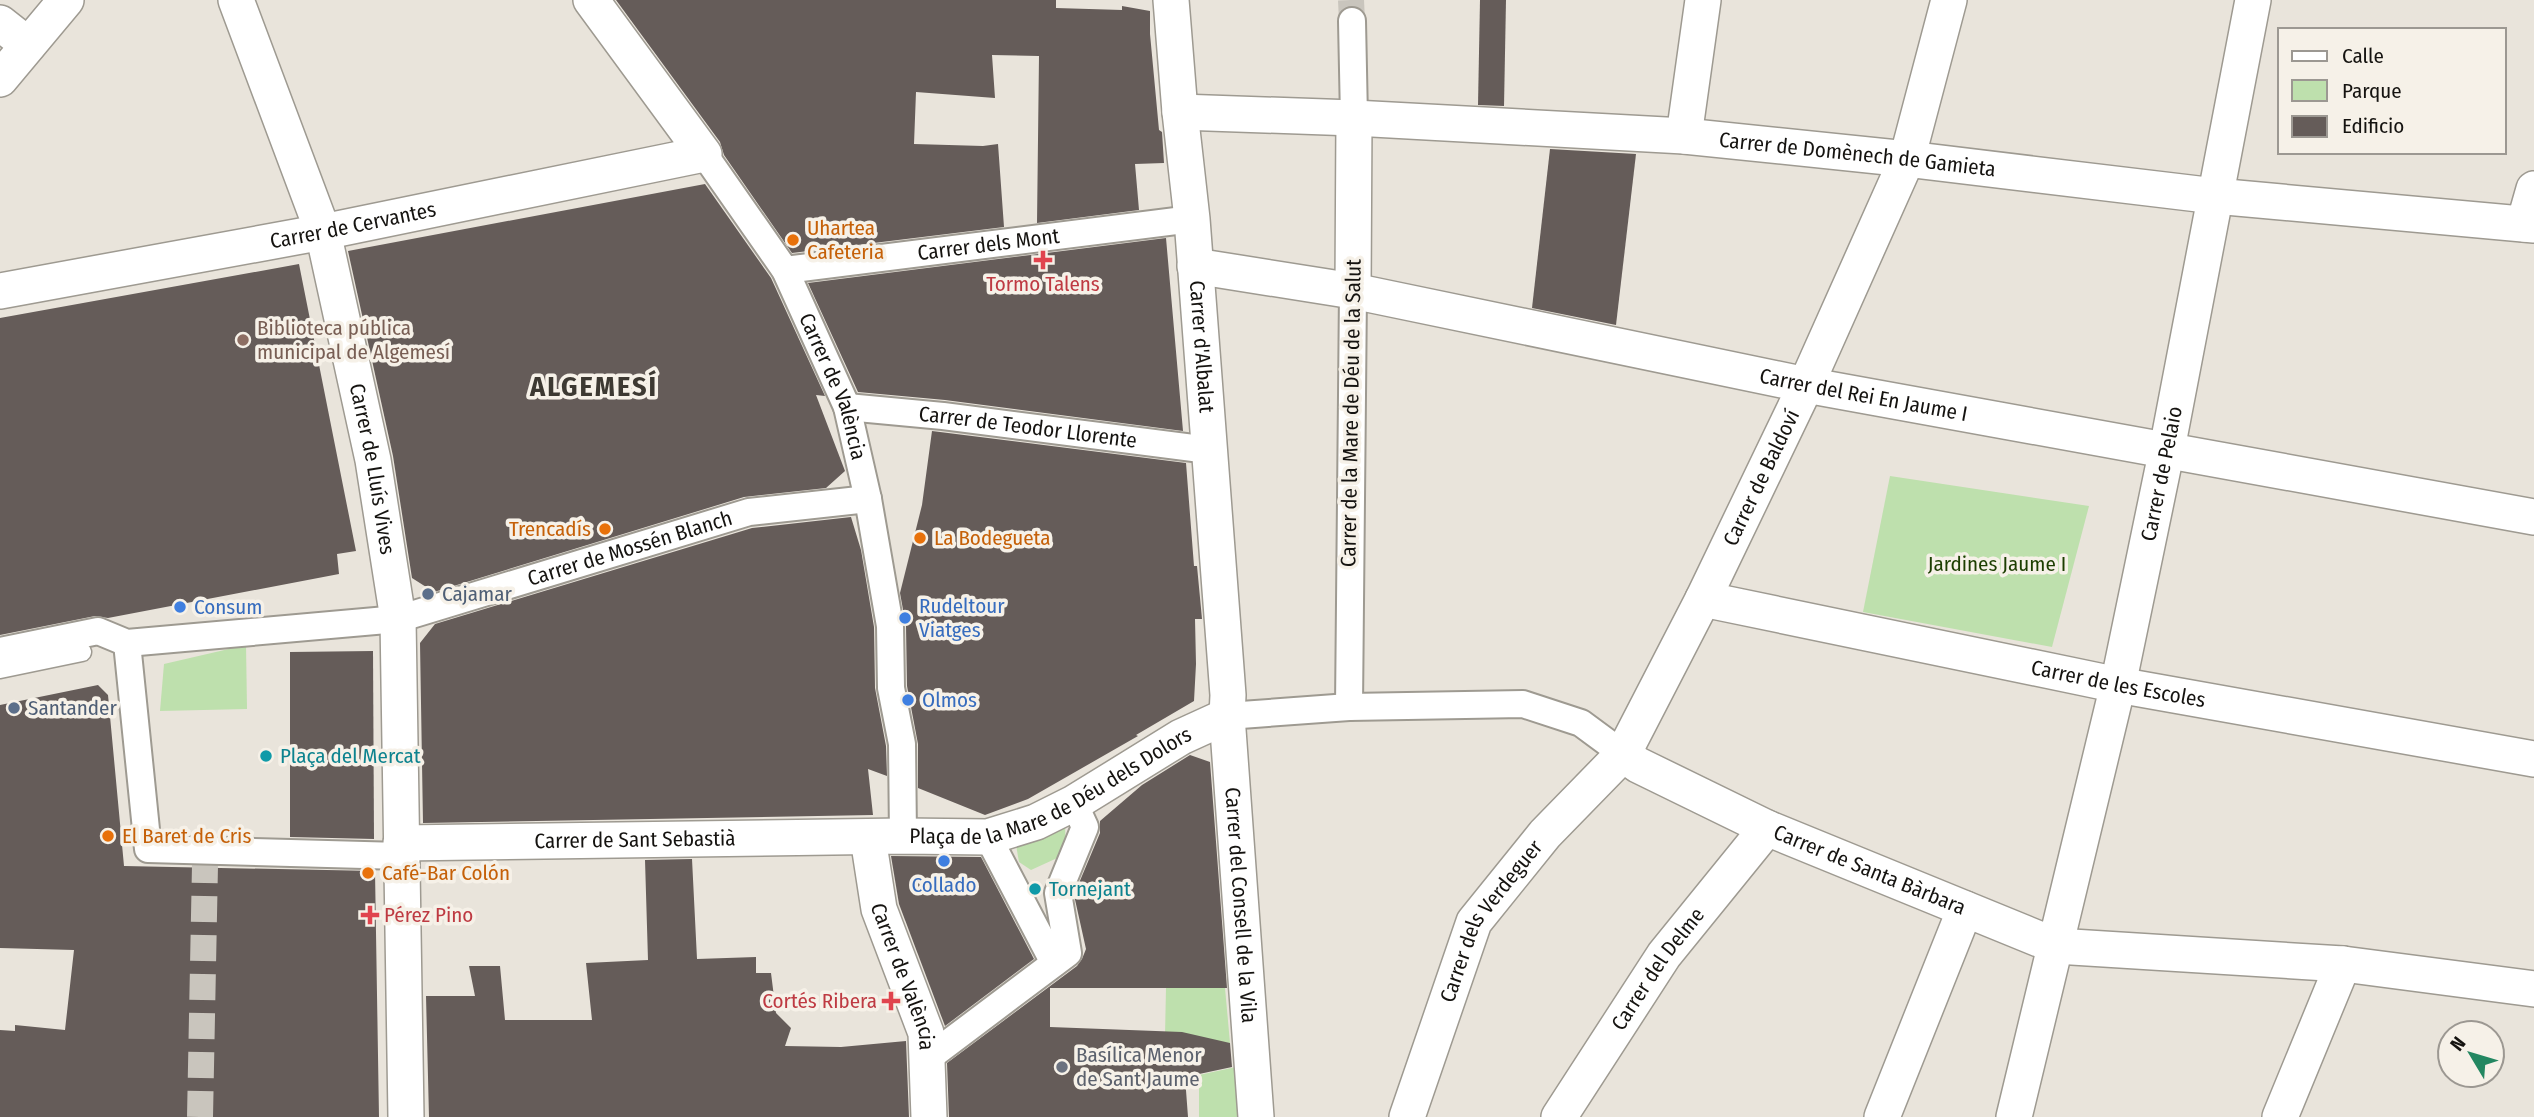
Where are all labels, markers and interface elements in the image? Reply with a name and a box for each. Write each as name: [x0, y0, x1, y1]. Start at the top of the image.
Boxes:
legend: [2278, 28, 2506, 154]
text: Calle: [2342, 43, 2384, 69]
text: Parque: [2342, 78, 2402, 104]
text: Edificio: [2342, 113, 2404, 139]
street label: Carrer de Domènech de Gamieta: [1718, 127, 1997, 183]
street label: Carrer de Cervantes: [268, 196, 438, 254]
place label: Uhartea Cafeteria: [807, 215, 884, 265]
street label: Carrer dels Mont: [916, 223, 1061, 266]
marker: Uhartea Cafeteria: [785, 232, 801, 248]
marker: Tormo Talens: [1035, 252, 1051, 268]
street label: Carrer de la Mare de Déu de la Salut: [1335, 259, 1367, 567]
place label: Tormo Talens: [986, 271, 1100, 297]
street label: Carrer d'Albalat: [1184, 279, 1220, 414]
street label: Carrer de València: [793, 309, 872, 462]
place label: Biblioteca pública municipal de Algemesí: [257, 315, 450, 365]
marker: Biblioteca pública municipal de Algemesí: [235, 332, 251, 348]
street label: Carrer del Rei En Jaume I: [1757, 363, 1970, 427]
district label: ALGEMESÍ: [529, 369, 658, 403]
street label: Carrer de Lluís Vives: [344, 381, 401, 556]
street label: Carrer de Teodor Llorente: [918, 401, 1138, 454]
street label: Carrer de Pelaio: [2135, 404, 2188, 544]
street label: Carrer de Baldoví: [1718, 405, 1805, 550]
street label: Carrer de Mossén Blanch: [525, 505, 735, 592]
place label: Trencadís: [509, 516, 591, 542]
marker: Trencadís: [597, 521, 613, 537]
place label: La Bodegueta: [934, 525, 1051, 551]
marker: La Bodegueta: [912, 530, 928, 546]
park label: Jardines Jaume I: [1928, 551, 2066, 577]
place label: Cajamar: [442, 581, 513, 607]
marker: Cajamar: [420, 586, 436, 602]
place label: Rudeltour Viatges: [919, 593, 1005, 643]
place label: Consum: [194, 594, 262, 620]
marker: Consum: [172, 599, 188, 615]
marker: Rudeltour Viatges: [897, 610, 913, 626]
street label: Carrer de les Escoles: [2029, 654, 2208, 713]
place label: Olmos: [922, 687, 977, 713]
marker: Olmos: [900, 692, 916, 708]
place label: Santander: [28, 695, 117, 721]
marker: Santander: [6, 700, 22, 716]
street label: Plaça de la Mare de Déu dels Dolors: [909, 721, 1196, 850]
place label: Plaça del Mercat: [280, 743, 421, 769]
marker: Plaça del Mercat: [258, 748, 274, 764]
street label: Carrer del Consell de la Vila: [1219, 786, 1262, 1024]
street label: Carrer de Santa Bàrbara: [1770, 819, 1970, 921]
place label: El Baret de Cris: [122, 823, 251, 849]
street label: Carrer de Sant Sebastià: [534, 825, 736, 854]
marker: El Baret de Cris: [100, 828, 116, 844]
street label: Carrer dels Verdeguer: [1434, 834, 1548, 1006]
marker: Collado: [936, 853, 952, 869]
place label: Café-Bar Colón: [382, 860, 510, 886]
marker: Café-Bar Colón: [360, 865, 376, 881]
place label: Collado: [912, 872, 976, 898]
place label: Tornejant: [1049, 876, 1131, 902]
marker: Tornejant: [1027, 881, 1043, 897]
street label: Carrer de València: [865, 901, 940, 1051]
place label: Pérez Pino: [384, 902, 473, 928]
street label: Carrer del Delme: [1606, 902, 1710, 1035]
marker: Pérez Pino: [362, 907, 378, 923]
place label: Cortés Ribera: [762, 988, 877, 1014]
marker: Cortés Ribera: [883, 993, 899, 1009]
north arrow: [2436, 1019, 2506, 1089]
text: N: [2445, 1032, 2471, 1055]
place label: Basílica Menor de Sant Jaume: [1076, 1042, 1202, 1092]
marker: Basílica Menor de Sant Jaume: [1054, 1059, 1070, 1075]

